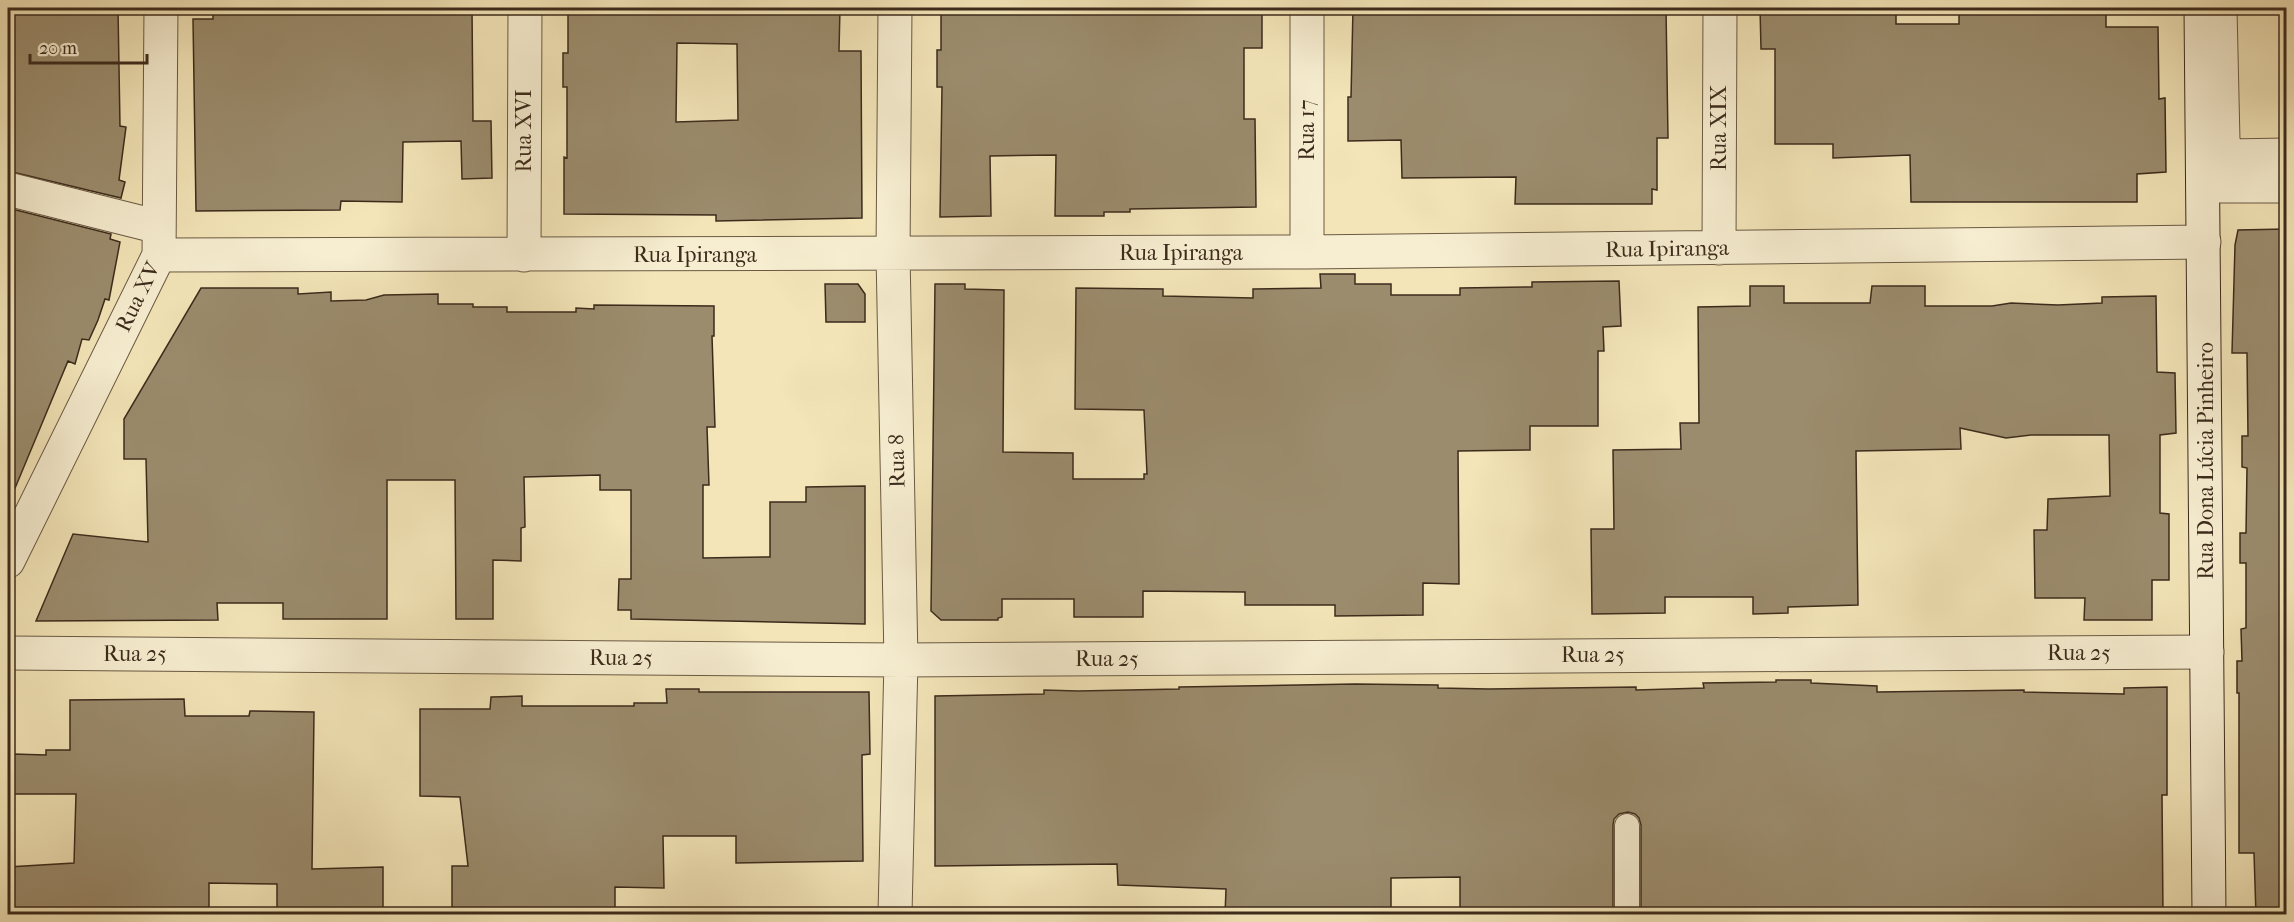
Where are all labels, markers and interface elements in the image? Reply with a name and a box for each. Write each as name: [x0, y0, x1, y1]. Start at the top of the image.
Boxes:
scale bar: [30, 27, 147, 65]
text: 20 m: [39, 38, 77, 59]
street label: Rua XIX: [1706, 85, 1732, 171]
street label: Rua XVI: [511, 89, 537, 173]
street label: Rua 17: [1294, 99, 1320, 161]
street label: Rua Ipiranga: [1605, 235, 1730, 263]
street label: Rua Ipiranga: [1119, 240, 1244, 266]
street label: Rua Ipiranga: [633, 242, 758, 268]
street label: Rua XV: [110, 257, 166, 336]
street label: Rua Dona Lúcia Pinheiro: [2193, 342, 2219, 580]
street label: Rua 8: [884, 434, 910, 488]
street label: Rua 25: [2047, 640, 2111, 666]
street label: Rua 25: [103, 641, 167, 667]
street label: Rua 25: [1561, 642, 1625, 668]
street label: Rua 25: [589, 645, 653, 671]
street label: Rua 25: [1075, 646, 1139, 672]

